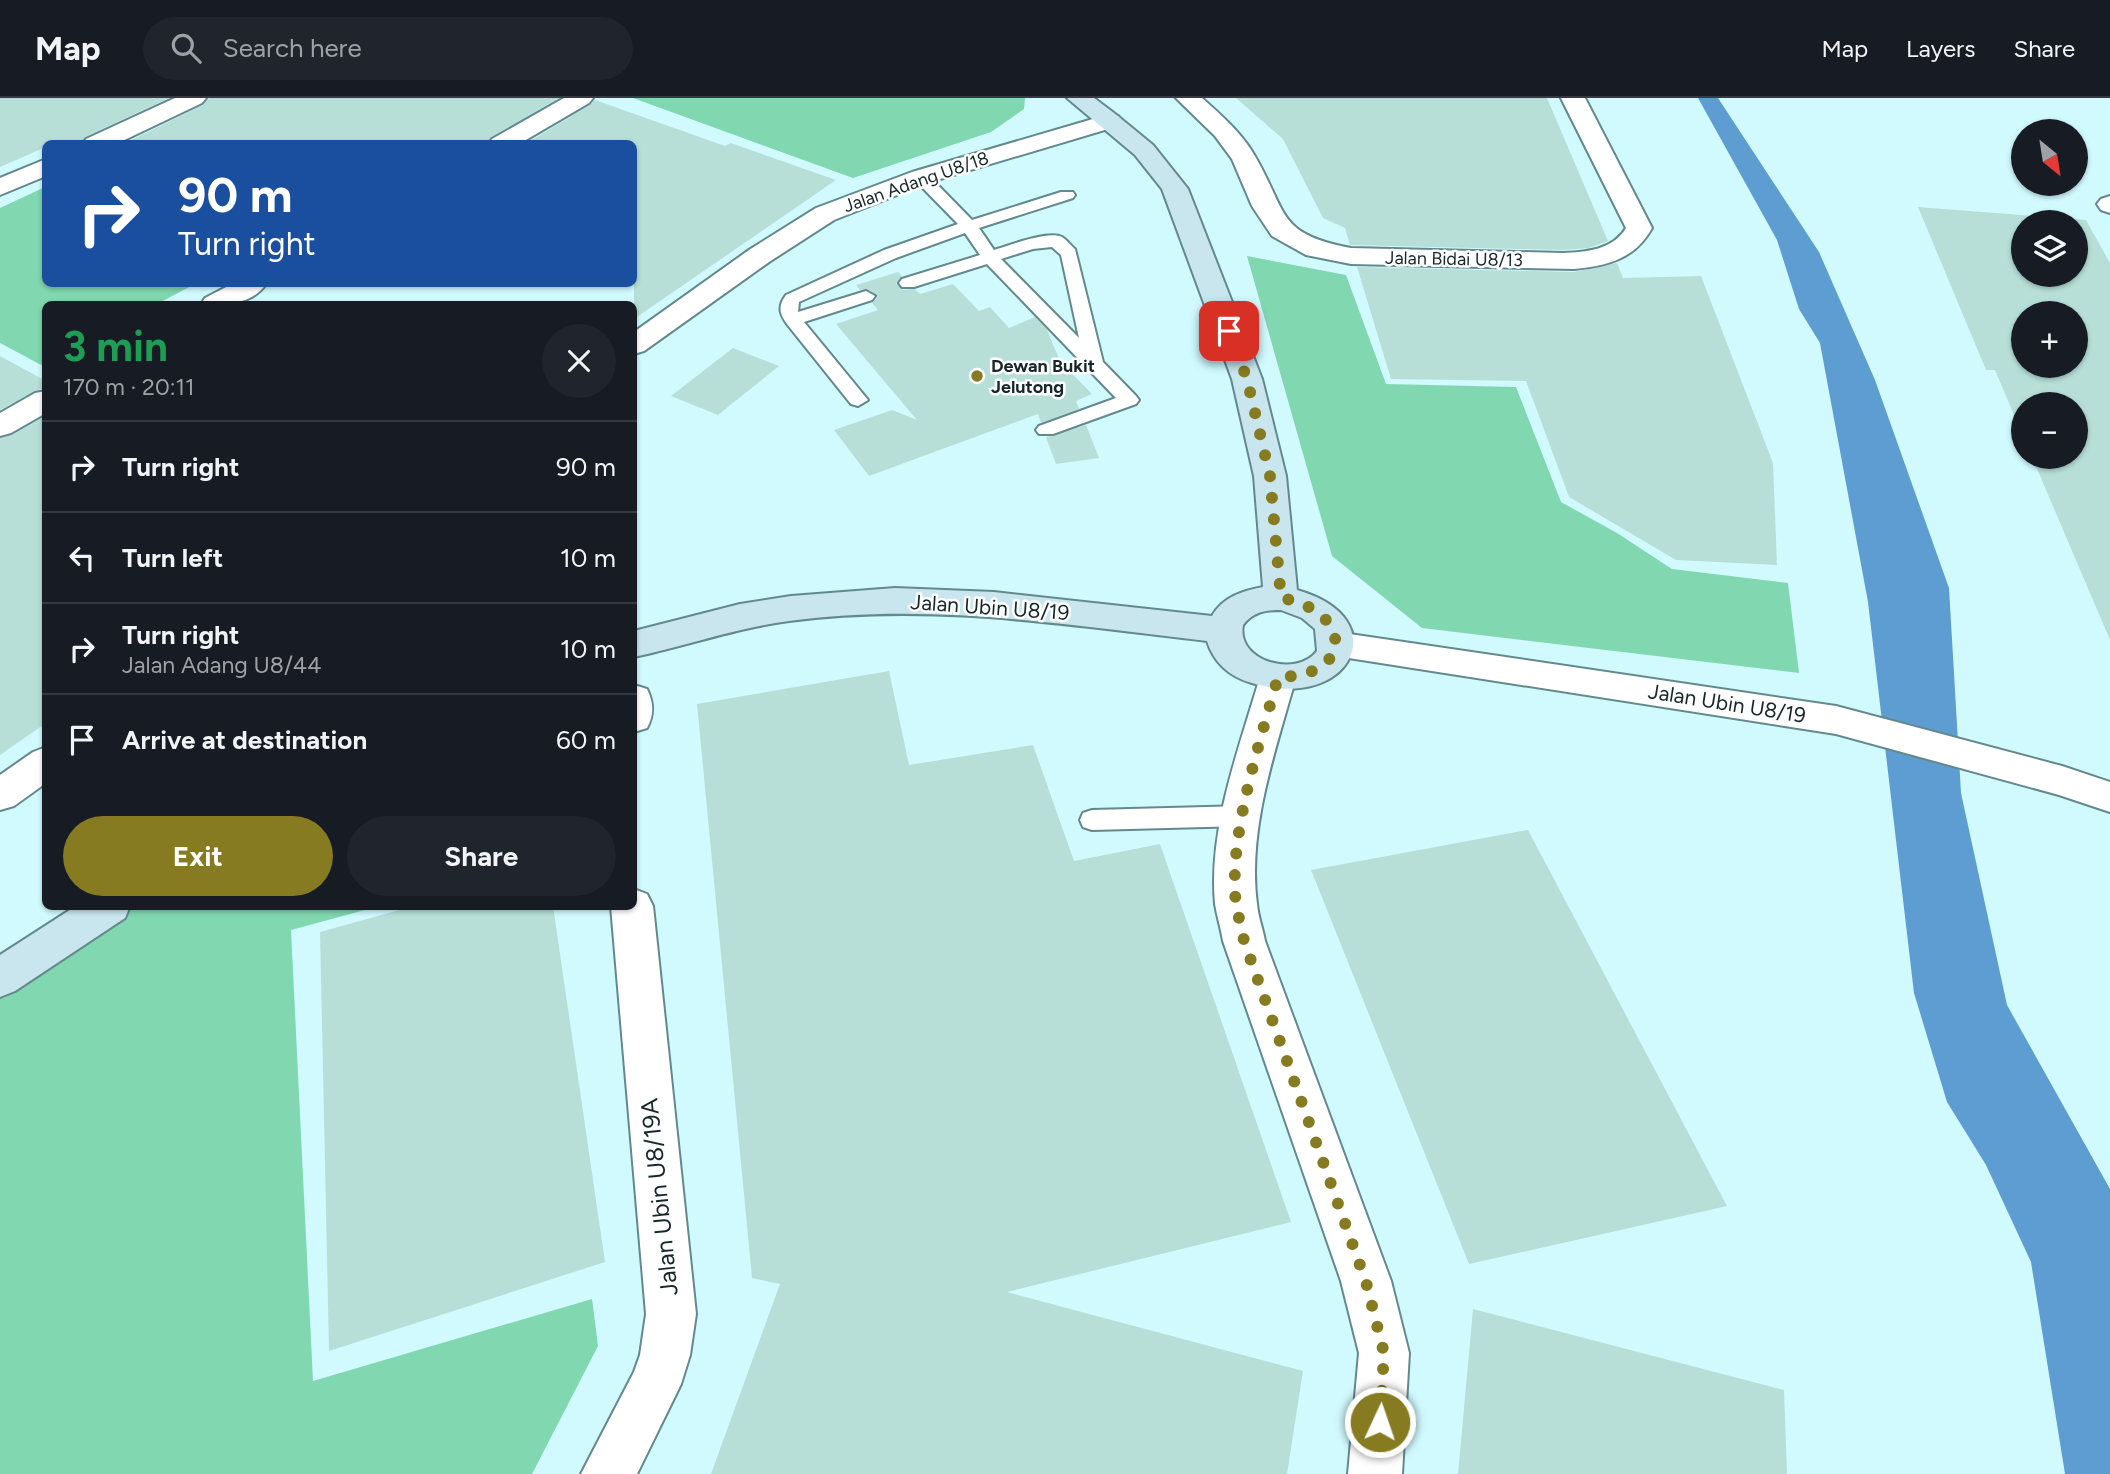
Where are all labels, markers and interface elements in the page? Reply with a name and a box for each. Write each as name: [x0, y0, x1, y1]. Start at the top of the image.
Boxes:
search box: [143, 17, 633, 80]
text: Map: [35, 29, 101, 68]
icon: search: [167, 29, 205, 67]
text: Search here: [223, 32, 362, 64]
text: Map: [1821, 34, 1868, 63]
text: Layers: [1906, 34, 1975, 63]
text: Share: [2013, 34, 2075, 63]
north arrow: [2011, 119, 2088, 196]
map controls: [2011, 119, 2088, 469]
street label: Jalan Adang U8/18: [840, 147, 992, 217]
text: 90 m: [178, 165, 293, 224]
icon: right: [63, 168, 154, 259]
button: layers: [2011, 210, 2088, 287]
text: Turn right: [178, 225, 316, 263]
street label: Jalan Bidai U8/13: [1385, 247, 1523, 271]
pin: [1199, 301, 1259, 361]
button: +: [2011, 301, 2088, 378]
icon: arrive: [1210, 312, 1248, 350]
text: 3 min: [63, 321, 168, 372]
button: close: [542, 324, 616, 398]
place label: Dewan Bukit Jelutong: [991, 355, 1095, 398]
marker: Dewan Bukit Jelutong: [969, 368, 985, 384]
text: 170 m · 20:11: [63, 373, 194, 401]
button: −: [2011, 392, 2088, 469]
icon: right: [63, 448, 101, 486]
text: Turn right: [122, 451, 239, 483]
text: 90 m: [556, 451, 616, 483]
icon: left: [63, 539, 101, 577]
text: Turn left: [122, 542, 223, 574]
text: 10 m: [560, 542, 616, 574]
street label: Jalan Ubin U8/19: [910, 589, 1070, 625]
text: Turn right: [122, 619, 239, 651]
icon: right: [63, 630, 101, 668]
text: 10 m: [560, 633, 616, 665]
text: Jalan Adang U8/44: [122, 651, 321, 679]
street label: Jalan Ubin U8/19: [1646, 678, 1808, 728]
icon: arrive: [63, 721, 101, 759]
text: Arrive at destination: [122, 724, 367, 756]
text: 60 m: [556, 724, 616, 756]
button: Exit: [63, 816, 333, 896]
button: Share: [347, 816, 616, 896]
street label: Jalan Ubin U8/19A: [634, 1096, 684, 1297]
position arrow: [1343, 1385, 1417, 1459]

